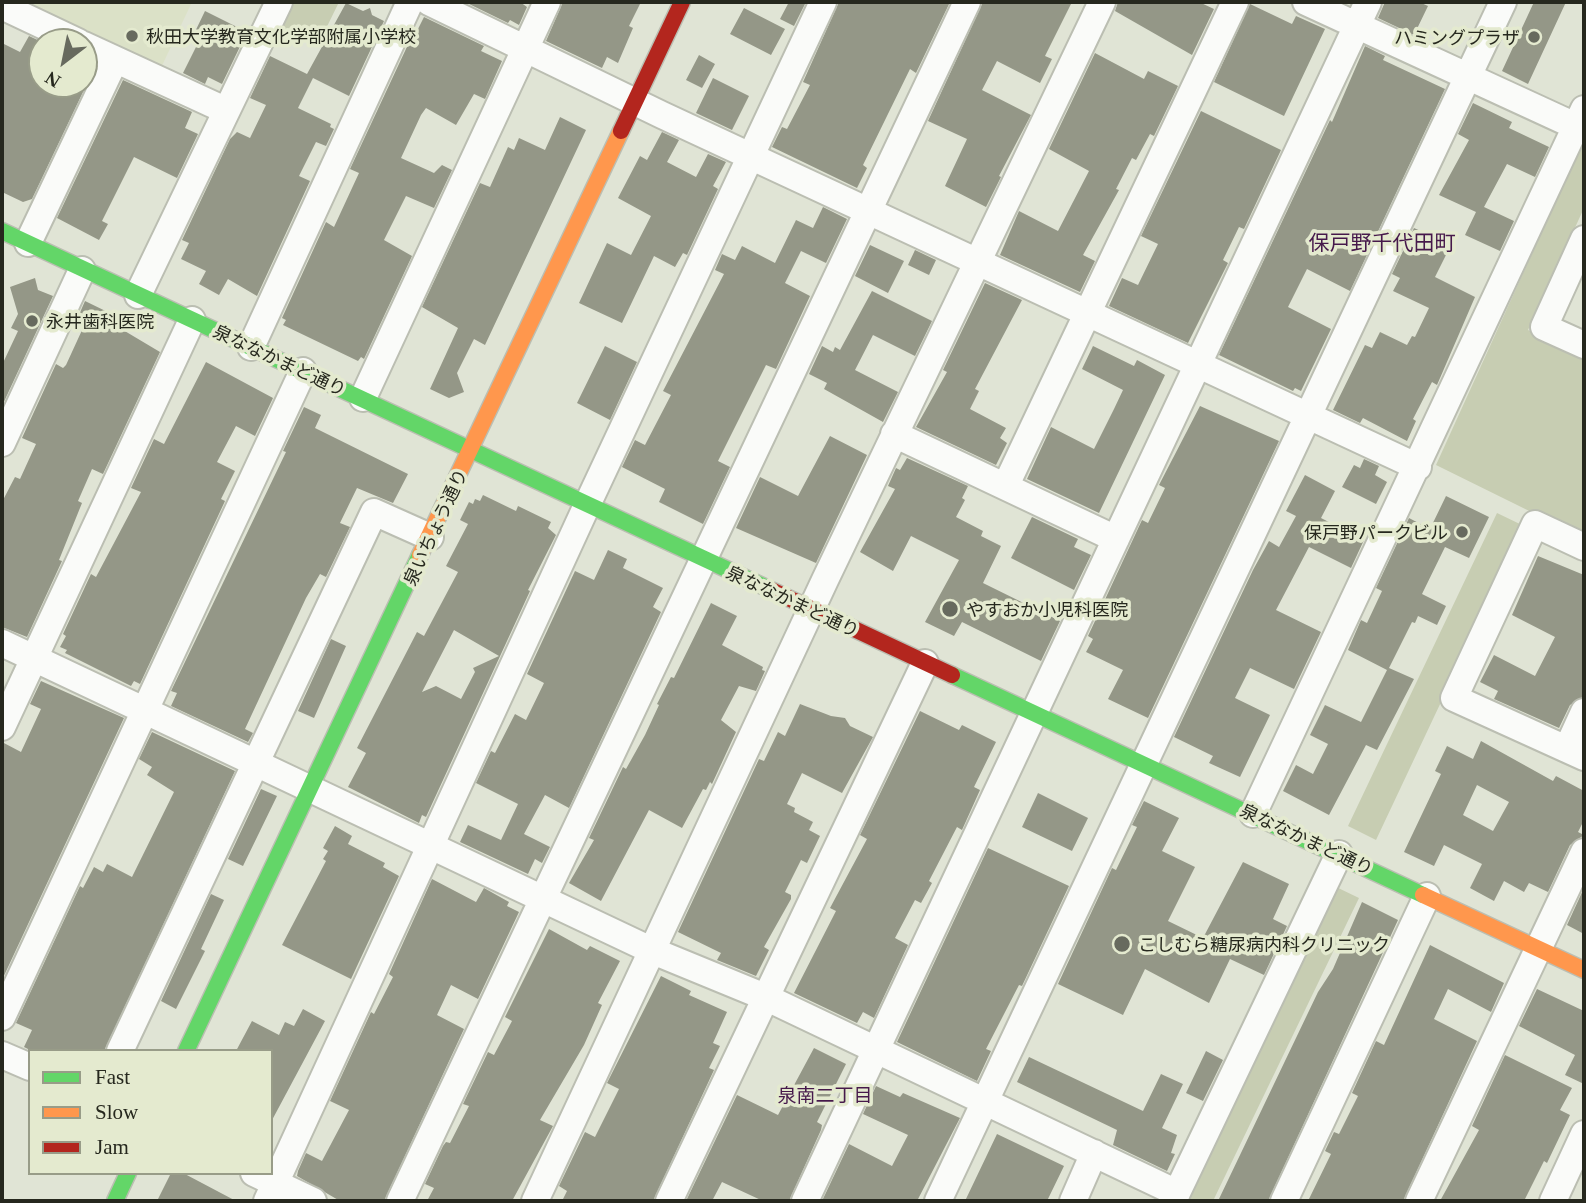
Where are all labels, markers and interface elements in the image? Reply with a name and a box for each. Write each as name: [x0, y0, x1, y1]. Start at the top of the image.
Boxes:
place label: 秋田大学教育文化学部附属小学校: [146, 25, 416, 47]
place label: ハミングプラザ: [1394, 26, 1520, 48]
north arrow: [28, 28, 98, 98]
marker: 秋田大学教育文化学部附属小学校: [124, 28, 140, 44]
marker: ハミングプラザ: [1526, 29, 1542, 45]
text: N: [41, 67, 64, 92]
district label: 保戸野千代田町: [1309, 229, 1455, 255]
place label: 永井歯科医院: [46, 310, 154, 332]
marker: 永井歯科医院: [24, 313, 40, 329]
street label: 泉ななかまど通り: [210, 320, 350, 400]
street label: 泉いちょう通り: [399, 465, 471, 589]
place label: 保戸野パークビル: [1304, 521, 1448, 543]
marker: 保戸野パークビル: [1454, 524, 1470, 540]
street label: 泉ななかまど通り: [723, 561, 863, 641]
place label: やすおか小児科医院: [966, 598, 1128, 620]
marker: やすおか小児科医院: [940, 599, 960, 619]
street label: 泉ななかまど通り: [1237, 799, 1377, 879]
place label: こしむら糖尿病内科クリニック: [1138, 933, 1390, 955]
marker: こしむら糖尿病内科クリニック: [1112, 934, 1132, 954]
legend: [28, 1049, 273, 1175]
text: Fast: [95, 1065, 130, 1089]
district label: 泉南二丁目: [778, 1084, 872, 1106]
text: Slow: [95, 1100, 138, 1124]
text: Jam: [95, 1135, 129, 1159]

